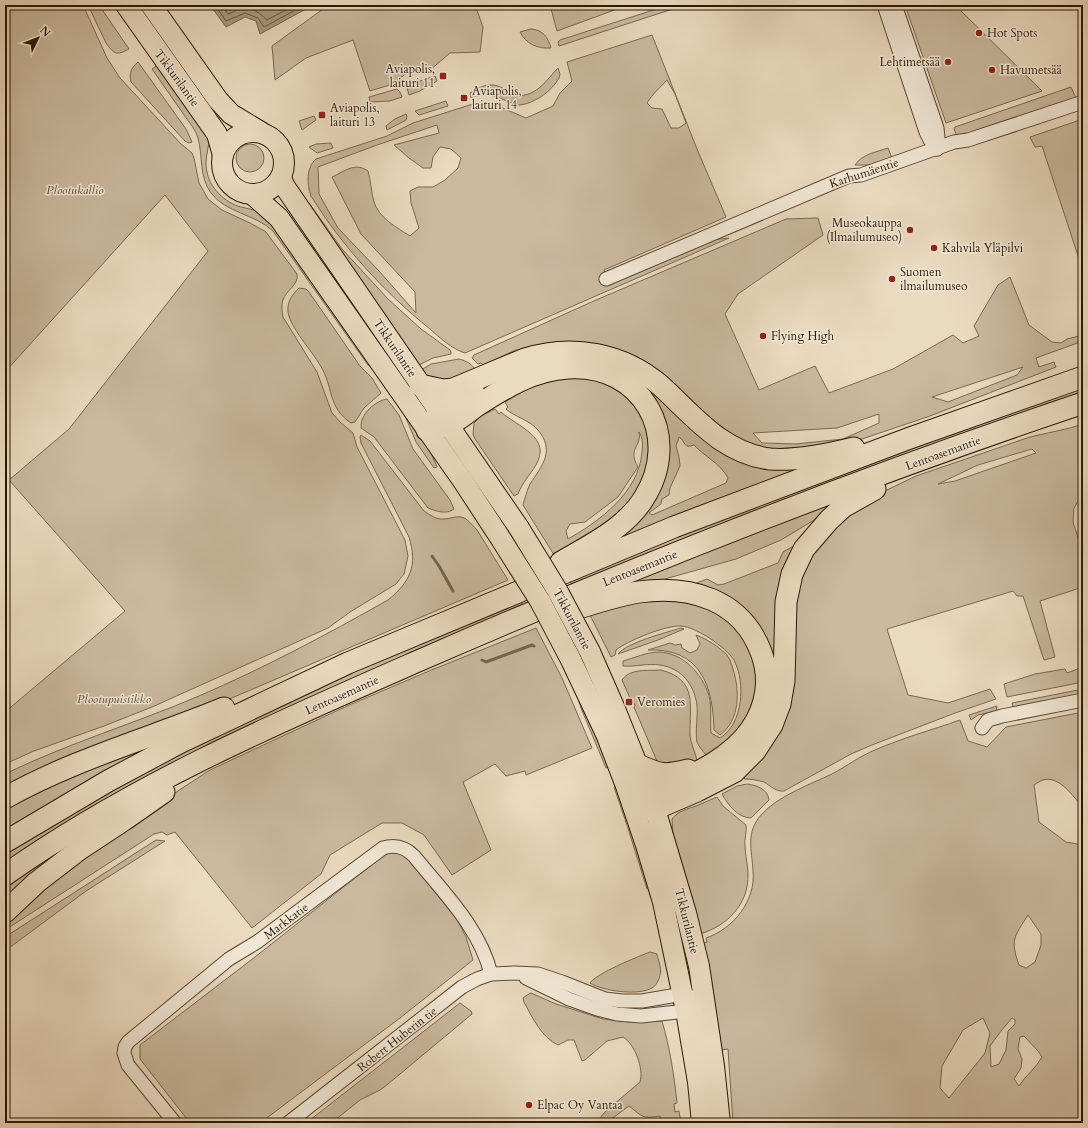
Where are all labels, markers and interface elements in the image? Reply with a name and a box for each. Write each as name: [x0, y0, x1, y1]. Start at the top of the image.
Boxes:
north arrow: [18, 18, 58, 58]
text: N: [36, 23, 54, 40]
place label: Hot Spots: [987, 25, 1037, 41]
marker: Hot Spots: [974, 28, 984, 38]
street label: Tikkurilantie: [151, 46, 203, 110]
place label: Lehtimetsää: [880, 54, 941, 70]
marker: Lehtimetsää: [943, 57, 953, 67]
place label: Aviapolis, laituri 11: [385, 61, 435, 91]
place label: Havumetsää: [1000, 62, 1063, 78]
marker: Havumetsää: [987, 65, 997, 75]
marker: Aviapolis, laituri 11: [438, 71, 448, 81]
place label: Aviapolis, laituri 14: [472, 83, 522, 113]
marker: Aviapolis, laituri 14: [459, 93, 469, 103]
place label: Aviapolis, laituri 13: [330, 100, 380, 130]
marker: Aviapolis, laituri 13: [317, 110, 327, 120]
street label: Karhumäentie: [827, 154, 901, 192]
park label: Plootukallio: [46, 182, 104, 198]
place label: Museokauppa (Ilmailumuseo): [826, 215, 903, 245]
marker: Museokauppa (Ilmailumuseo): [905, 225, 915, 235]
place label: Kahvila Yläpilvi: [942, 240, 1024, 256]
marker: Kahvila Yläpilvi: [929, 243, 939, 253]
place label: Suomen ilmailumuseo: [900, 264, 968, 294]
marker: Suomen ilmailumuseo: [887, 274, 897, 284]
street label: Tikkurilantie: [370, 316, 420, 380]
place label: Flying High: [771, 328, 835, 344]
marker: Flying High: [758, 331, 768, 341]
street label: Lentoasemantie: [903, 432, 983, 474]
street label: Lentoasemantie: [600, 546, 680, 590]
street label: Tikkurilantie: [549, 586, 595, 652]
street label: Lentoasemantie: [303, 672, 381, 718]
park label: Plootupuistikko: [77, 691, 151, 707]
place label: Veromies: [637, 694, 685, 710]
marker: Veromies: [624, 697, 634, 707]
street label: Tikkurilantie: [671, 887, 703, 955]
street label: Markkatie: [261, 899, 311, 943]
street label: Robert Huberin tie: [354, 1003, 440, 1075]
place label: Elpac Oy Vantaa: [537, 1097, 623, 1113]
marker: Elpac Oy Vantaa: [524, 1100, 534, 1110]

